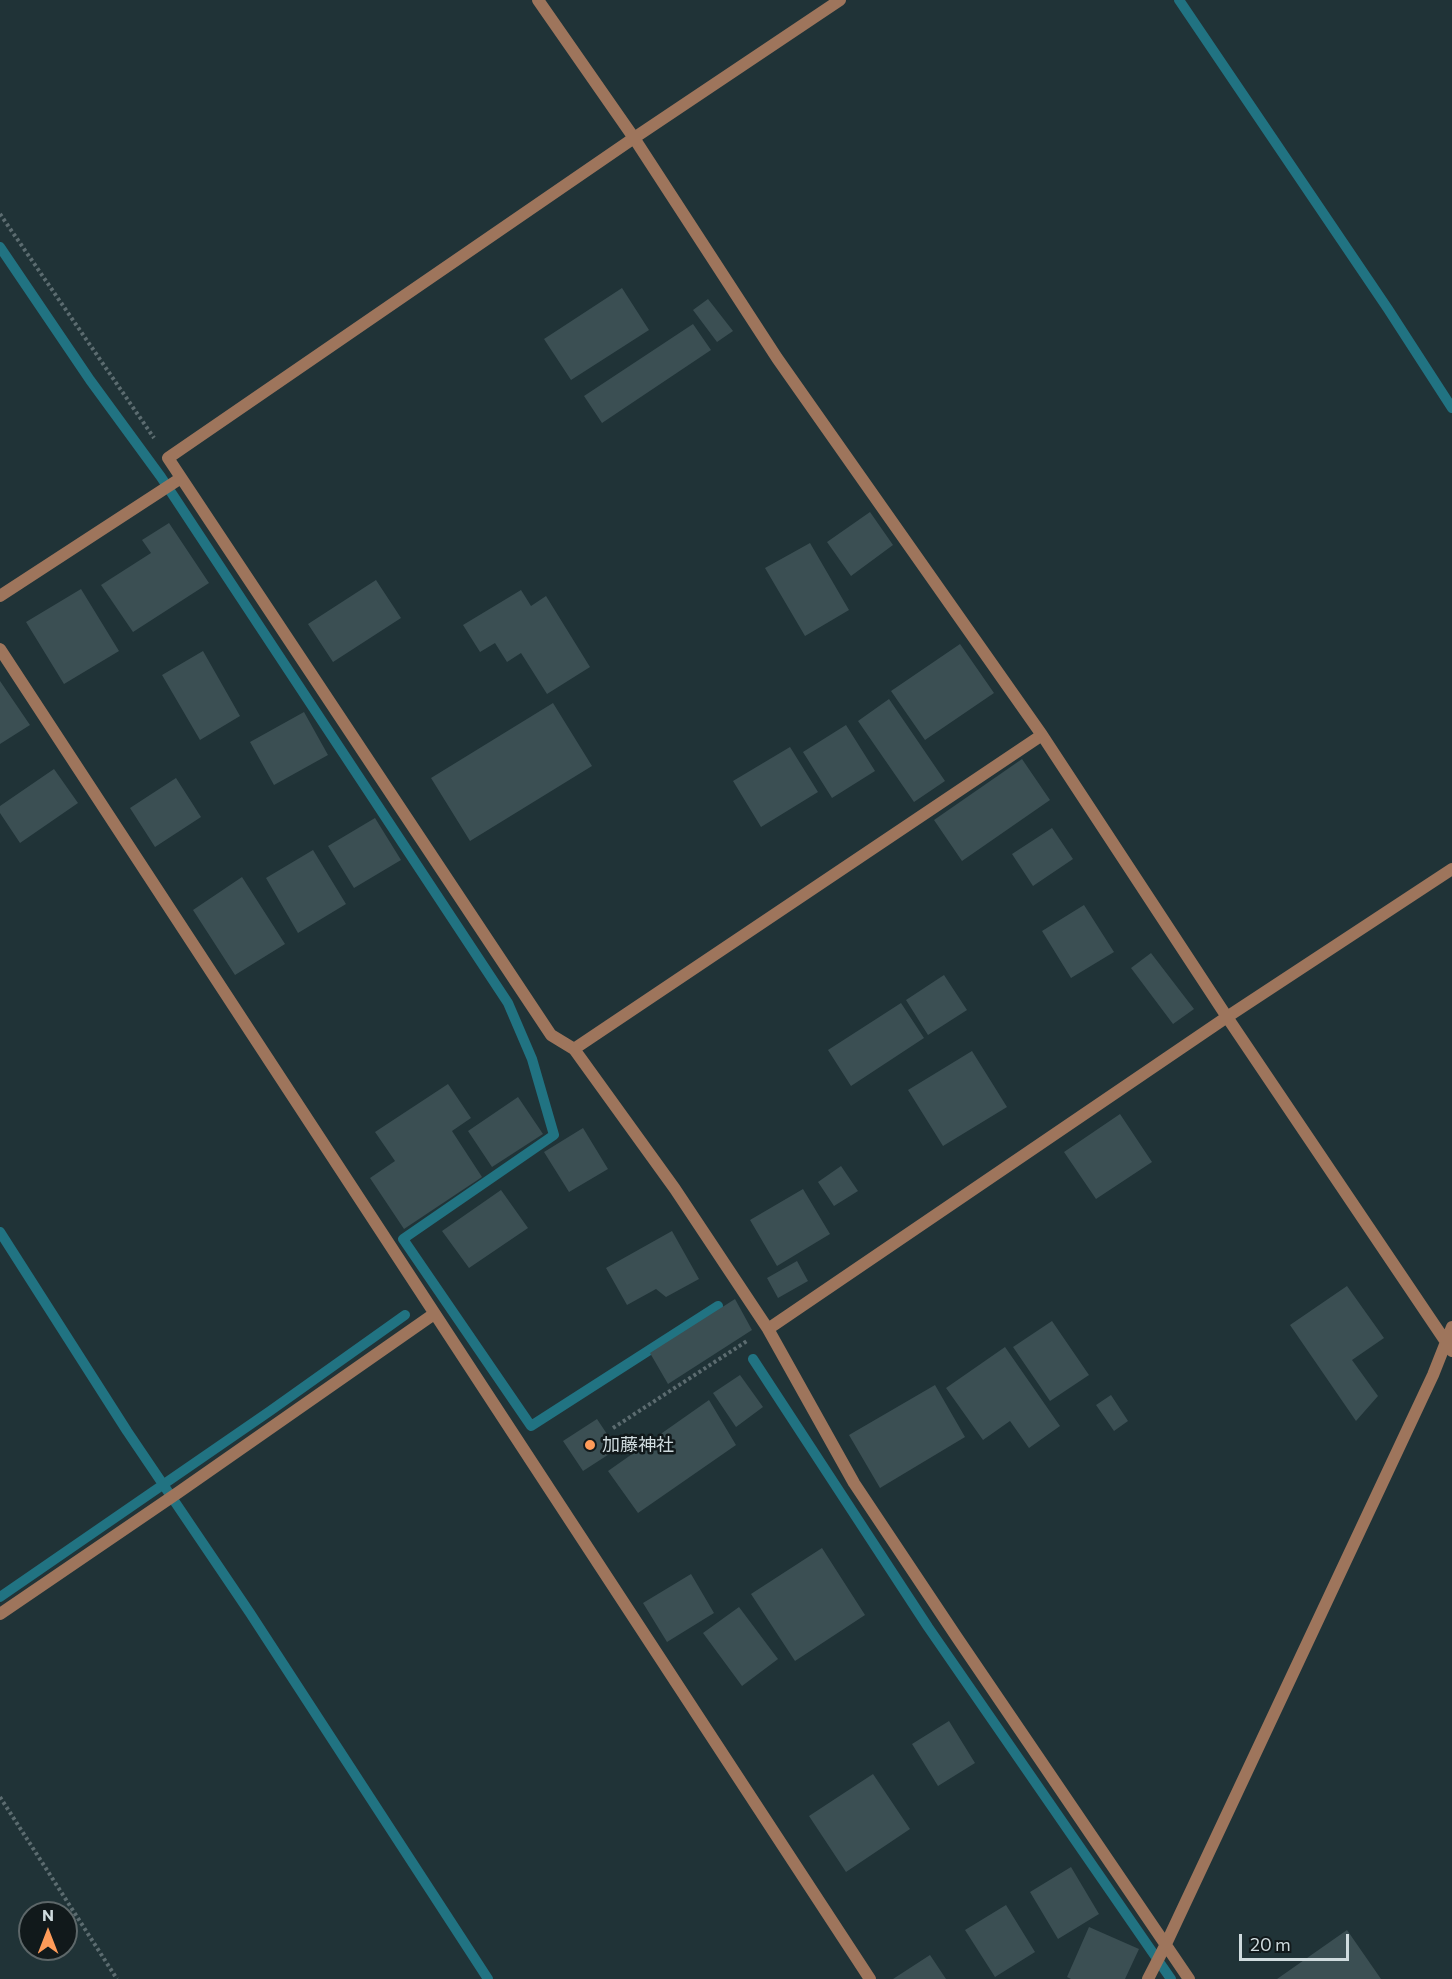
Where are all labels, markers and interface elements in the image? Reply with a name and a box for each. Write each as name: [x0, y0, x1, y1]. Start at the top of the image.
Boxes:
place label: 加藤神社: [602, 1434, 674, 1456]
marker: 加藤神社: [583, 1438, 597, 1452]
north arrow: [18, 1901, 78, 1961]
text: N: [42, 1905, 54, 1924]
scale bar: [1242, 1922, 1352, 1960]
text: 20 m: [1250, 1933, 1291, 1955]

